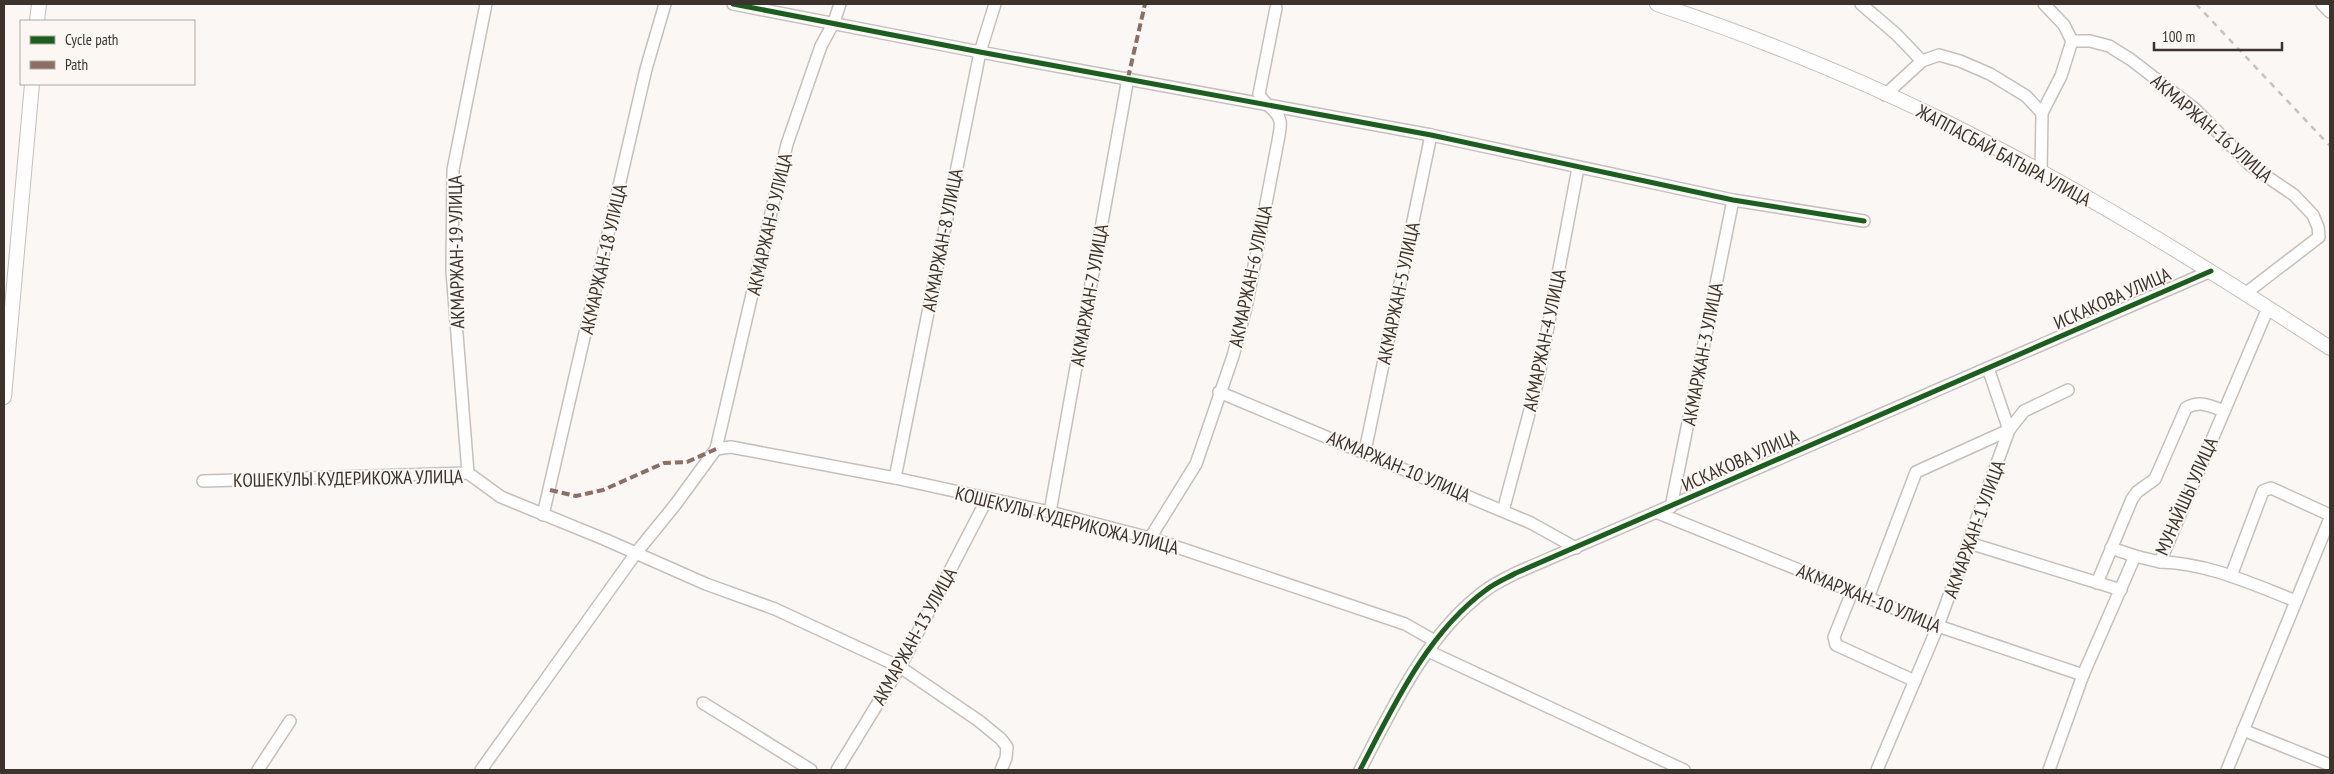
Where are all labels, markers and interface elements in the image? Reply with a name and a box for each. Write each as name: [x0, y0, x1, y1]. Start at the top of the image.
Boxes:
legend: [20, 20, 195, 85]
scale bar: [2154, 20, 2282, 52]
text: 100 m: [2162, 27, 2195, 46]
text: Cycle path: [65, 30, 118, 49]
text: Path: [65, 55, 88, 74]
street label: АКМАРЖАН-16 УЛИЦА: [2146, 69, 2278, 187]
street label: ЖАППАСБАЙ БАТЫРА УЛИЦА: [1912, 98, 2095, 211]
street label: АКМАРЖАН-9 УЛИЦА: [741, 151, 797, 297]
street label: АКМАРЖАН-8 УЛИЦА: [916, 167, 968, 313]
street label: АКМАРЖАН-19 УЛИЦА: [443, 175, 469, 329]
street label: АКМАРЖАН-18 УЛИЦА: [574, 182, 632, 336]
street label: АКМАРЖАН-6 УЛИЦА: [1223, 203, 1277, 349]
street label: АКМАРЖАН-5 УЛИЦА: [1371, 220, 1425, 366]
street label: АКМАРЖАН-7 УЛИЦА: [1065, 222, 1113, 368]
street label: ИСКАКОВА УЛИЦА: [2050, 262, 2174, 334]
street label: АКМАРЖАН-4 УЛИЦА: [1517, 267, 1571, 413]
street label: АКМАРЖАН-3 УЛИЦА: [1676, 281, 1728, 427]
street label: ИСКАКОВА УЛИЦА: [1678, 424, 1802, 496]
street label: АКМАРЖАН-10 УЛИЦА: [1324, 425, 1474, 507]
street label: МУНАЙШЫ УЛИЦА: [2149, 433, 2223, 559]
street label: АКМАРЖАН-1 УЛИЦА: [1938, 457, 2010, 601]
street label: КОШЕКУЛЫ КУДЕРИКОЖА УЛИЦА: [233, 464, 463, 492]
street label: КОШЕКУЛЫ КУДЕРИКОЖА УЛИЦА: [953, 481, 1181, 559]
street label: АКМАРЖАН-10 УЛИЦА: [1793, 558, 1945, 638]
street label: АКМАРЖАН-13 УЛИЦА: [866, 563, 962, 709]

